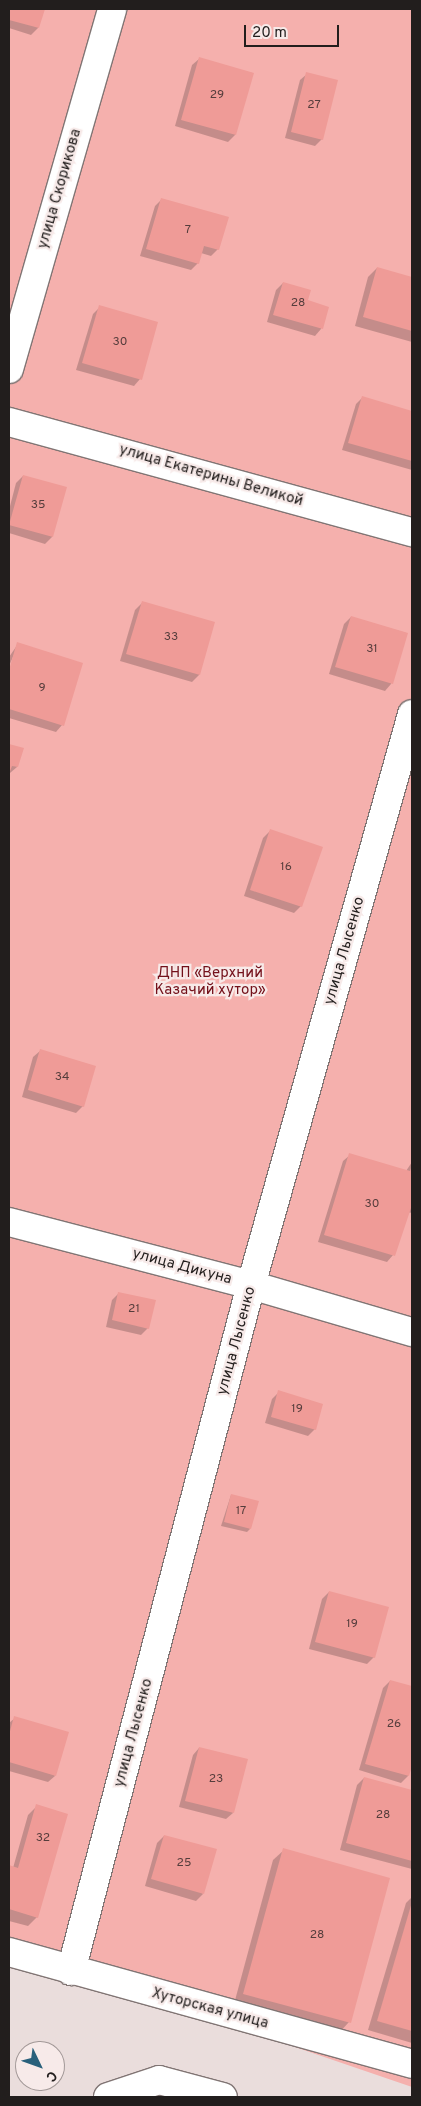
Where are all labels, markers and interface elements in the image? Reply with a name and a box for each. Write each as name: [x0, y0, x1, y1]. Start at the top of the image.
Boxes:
scale bar: [246, 15, 341, 47]
text: 20 m: [252, 24, 287, 43]
house number: 29: [210, 89, 224, 103]
house number: 27: [307, 99, 321, 113]
street label: улица Скорикова: [34, 127, 86, 251]
house number: 7: [185, 224, 191, 238]
house number: 28: [291, 297, 305, 311]
house number: 30: [113, 336, 127, 350]
street label: улица Екатерины Великой: [117, 441, 305, 511]
house number: 35: [31, 499, 45, 513]
house number: 33: [164, 631, 178, 645]
house number: 31: [366, 643, 378, 657]
house number: 9: [38, 682, 46, 696]
house number: 16: [280, 861, 292, 875]
street label: улица Лысенко: [321, 895, 369, 1007]
park label: ДНП «Верхний Казачий хутор»: [154, 964, 266, 999]
house number: 34: [55, 1071, 69, 1085]
house number: 30: [365, 1198, 379, 1212]
street label: улица Дикуна: [130, 1245, 234, 1289]
street label: улица Лысенко: [214, 1285, 260, 1397]
house number: 21: [128, 1303, 140, 1317]
house number: 19: [291, 1403, 303, 1417]
house number: 17: [236, 1505, 246, 1519]
house number: 19: [346, 1618, 358, 1632]
street label: улица Лысенко: [111, 1677, 157, 1789]
house number: 26: [387, 1718, 401, 1732]
house number: 23: [209, 1773, 223, 1787]
house number: 28: [376, 1809, 390, 1823]
house number: 32: [36, 1832, 50, 1846]
house number: 25: [177, 1857, 191, 1871]
house number: 28: [310, 1929, 324, 1943]
street label: Хуторская улица: [150, 1985, 270, 2033]
north arrow: [15, 2041, 65, 2091]
text: С: [41, 2067, 60, 2085]

